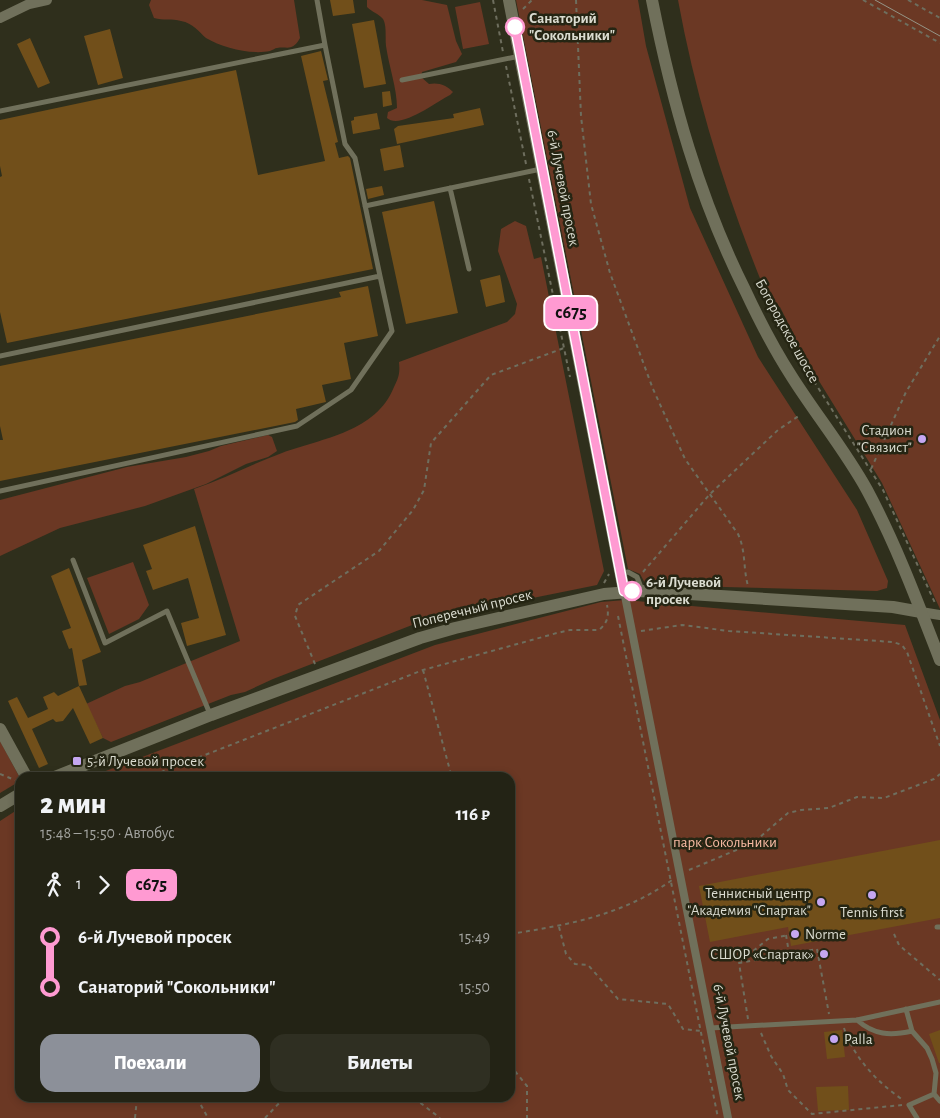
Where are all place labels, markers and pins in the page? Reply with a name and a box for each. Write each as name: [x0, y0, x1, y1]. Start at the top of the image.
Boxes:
place label: Санаторий "Сокольники": [529, 11, 615, 43]
marker: Санаторий "Сокольники": [505, 17, 525, 37]
place label: Стадион "Связист": [857, 423, 912, 455]
marker: Стадион "Связист": [916, 433, 928, 445]
place label: 6-й Лучевой просек: [646, 575, 721, 607]
marker: 6-й Лучевой просек: [622, 581, 642, 601]
place label: 5-й Лучевой просек: [87, 754, 204, 769]
marker: 5-й Лучевой просек: [71, 755, 83, 767]
place label: Теннисный центр "Академия "Спартак": [687, 886, 811, 918]
marker: Tennis first: [866, 889, 878, 901]
marker: Теннисный центр "Академия "Спартак": [815, 896, 827, 908]
place label: Tennis first: [840, 905, 904, 920]
place label: Norme: [805, 927, 846, 942]
marker: Norme: [789, 928, 801, 940]
place label: СШОР «Спартак»: [710, 947, 814, 962]
marker: СШОР «Спартак»: [818, 948, 830, 960]
place label: Palla: [844, 1032, 873, 1047]
marker: Palla: [828, 1033, 840, 1045]

